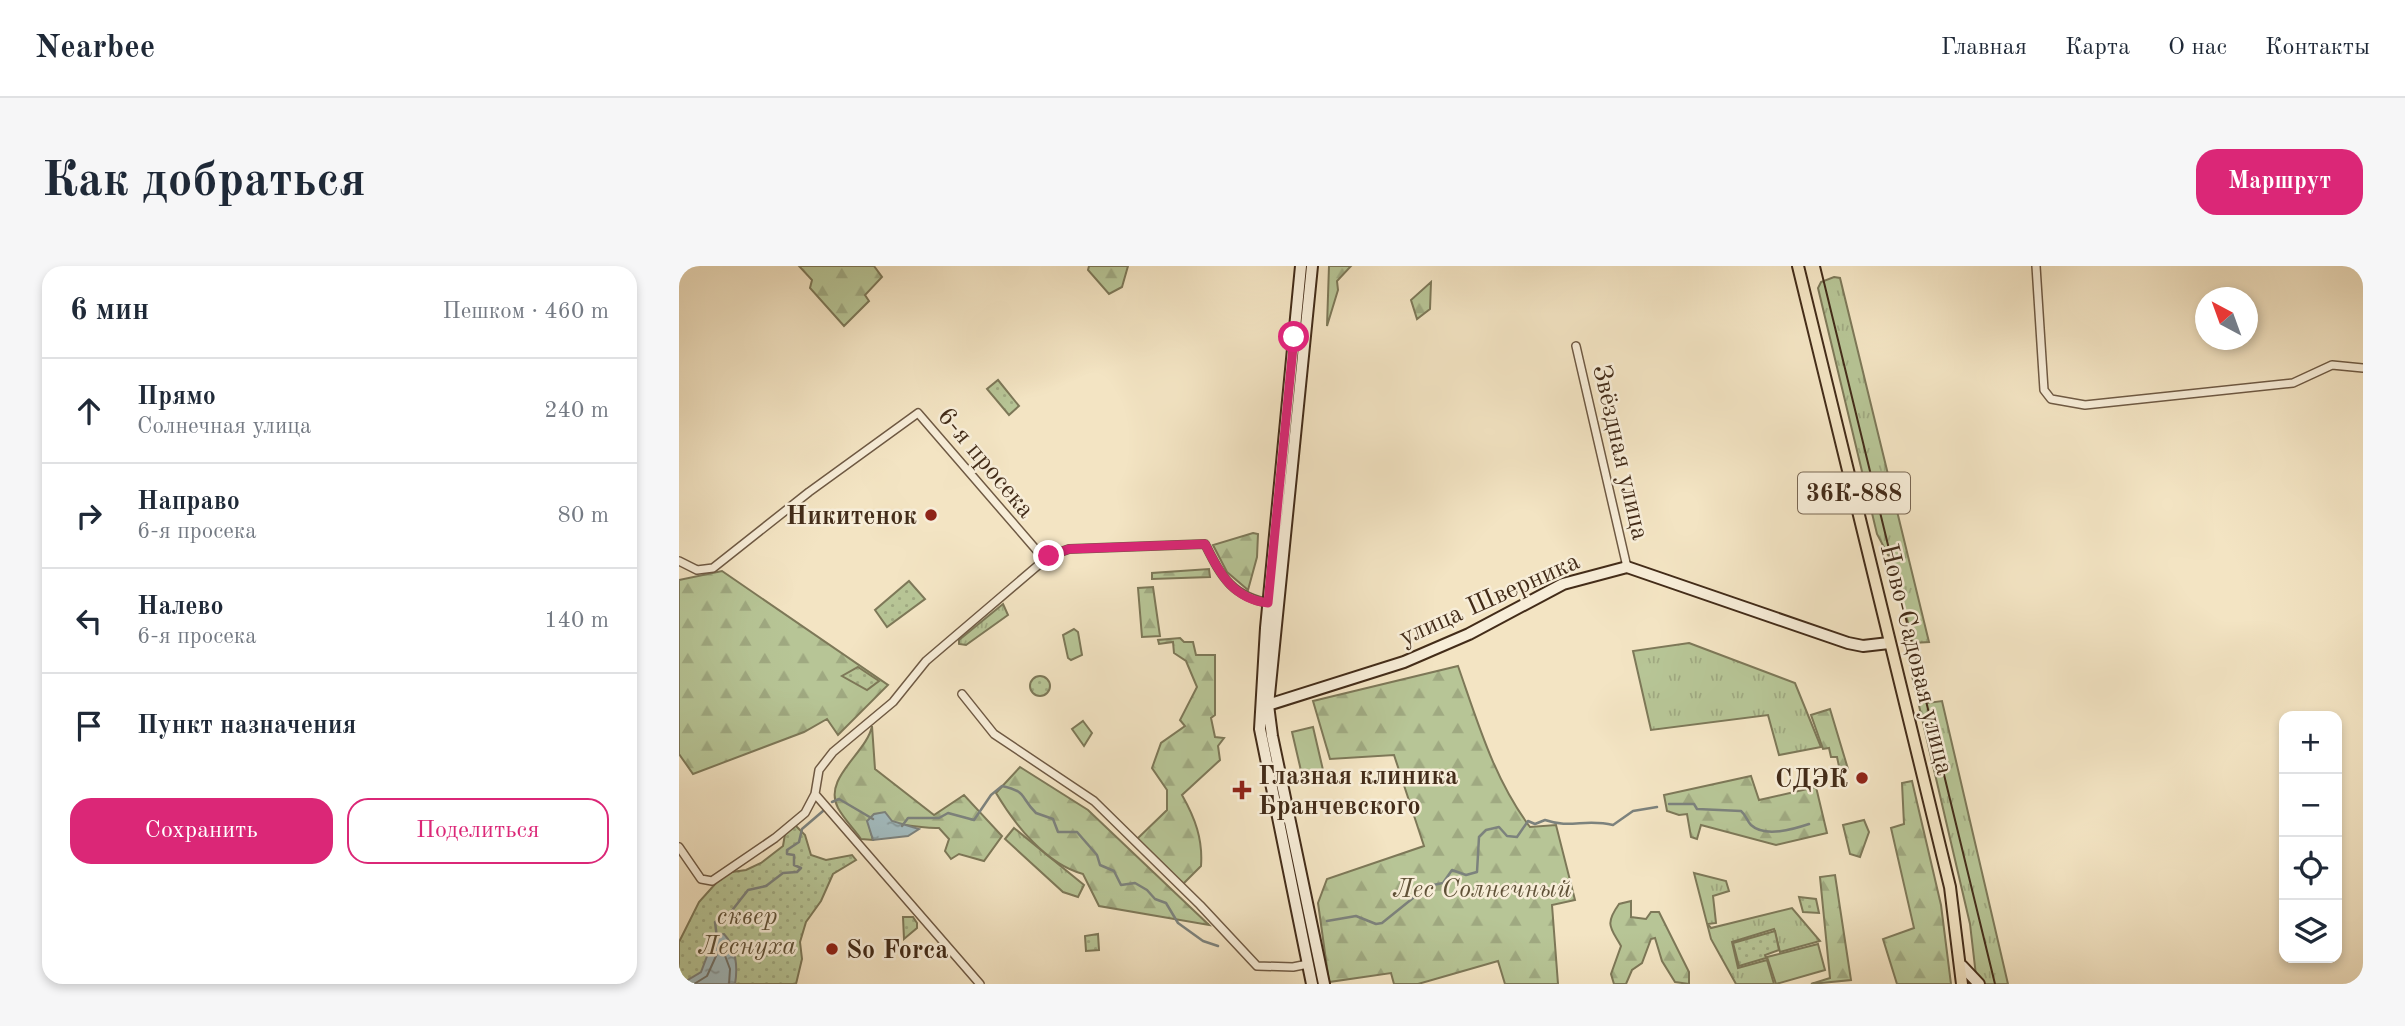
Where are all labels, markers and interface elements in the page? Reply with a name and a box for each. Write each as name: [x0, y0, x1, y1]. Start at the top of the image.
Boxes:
text: Nearbee: [35, 32, 155, 65]
text: Главная: [1941, 36, 2027, 60]
text: Карта: [2065, 36, 2130, 60]
text: О нас: [2168, 36, 2227, 60]
text: Контакты: [2265, 36, 2370, 60]
button: Маршрут: [2196, 149, 2363, 215]
text: Как добраться: [42, 158, 366, 207]
north arrow: [2195, 287, 2258, 350]
text: 6 мин: [70, 296, 149, 326]
text: Пешком · 460 m: [443, 300, 609, 323]
route start: [1278, 321, 1309, 352]
street label: Звёздная улица: [1587, 362, 1653, 543]
text: Прямо: [137, 384, 216, 410]
icon: ahead: [70, 392, 108, 430]
text: 240 m: [544, 399, 609, 422]
street label: 6-я просека: [932, 403, 1039, 524]
text: Солнечная улица: [137, 415, 311, 438]
road number: 36К-888: [1798, 473, 1910, 514]
text: Направо: [137, 489, 240, 515]
icon: right: [70, 497, 108, 535]
text: 80 m: [558, 504, 609, 527]
place label: Никитенок: [786, 504, 917, 530]
marker: Никитенок: [923, 507, 939, 523]
text: 6-я просека: [137, 520, 257, 543]
route end: [1033, 540, 1064, 571]
street label: Ново-Садовая улица: [1875, 541, 1957, 778]
street label: улица Шверника: [1396, 548, 1584, 651]
text: Налево: [137, 594, 224, 620]
icon: left: [70, 602, 108, 640]
text: 140 m: [544, 609, 609, 632]
text: 6-я просека: [137, 625, 257, 648]
icon: arrive: [70, 707, 108, 745]
map controls: [2279, 711, 2342, 963]
button: +: [2279, 711, 2342, 774]
text: Пункт назначения: [137, 713, 356, 739]
place label: Глазная клиника Бранчевского: [1258, 764, 1458, 820]
place label: СДЭК: [1775, 767, 1848, 793]
marker: СДЭК: [1854, 770, 1870, 786]
button: −: [2279, 774, 2342, 837]
marker: Глазная клиника Бранчевского: [1232, 780, 1252, 800]
button: Сохранить: [70, 798, 333, 864]
button: Поделиться: [347, 798, 609, 864]
button: locate: [2279, 837, 2342, 900]
park label: Лес Солнечный: [1392, 877, 1572, 903]
button: layers: [2279, 900, 2342, 963]
park label: сквер Леснуха: [698, 904, 796, 960]
place label: So Forca: [846, 938, 949, 964]
marker: So Forca: [824, 941, 840, 957]

